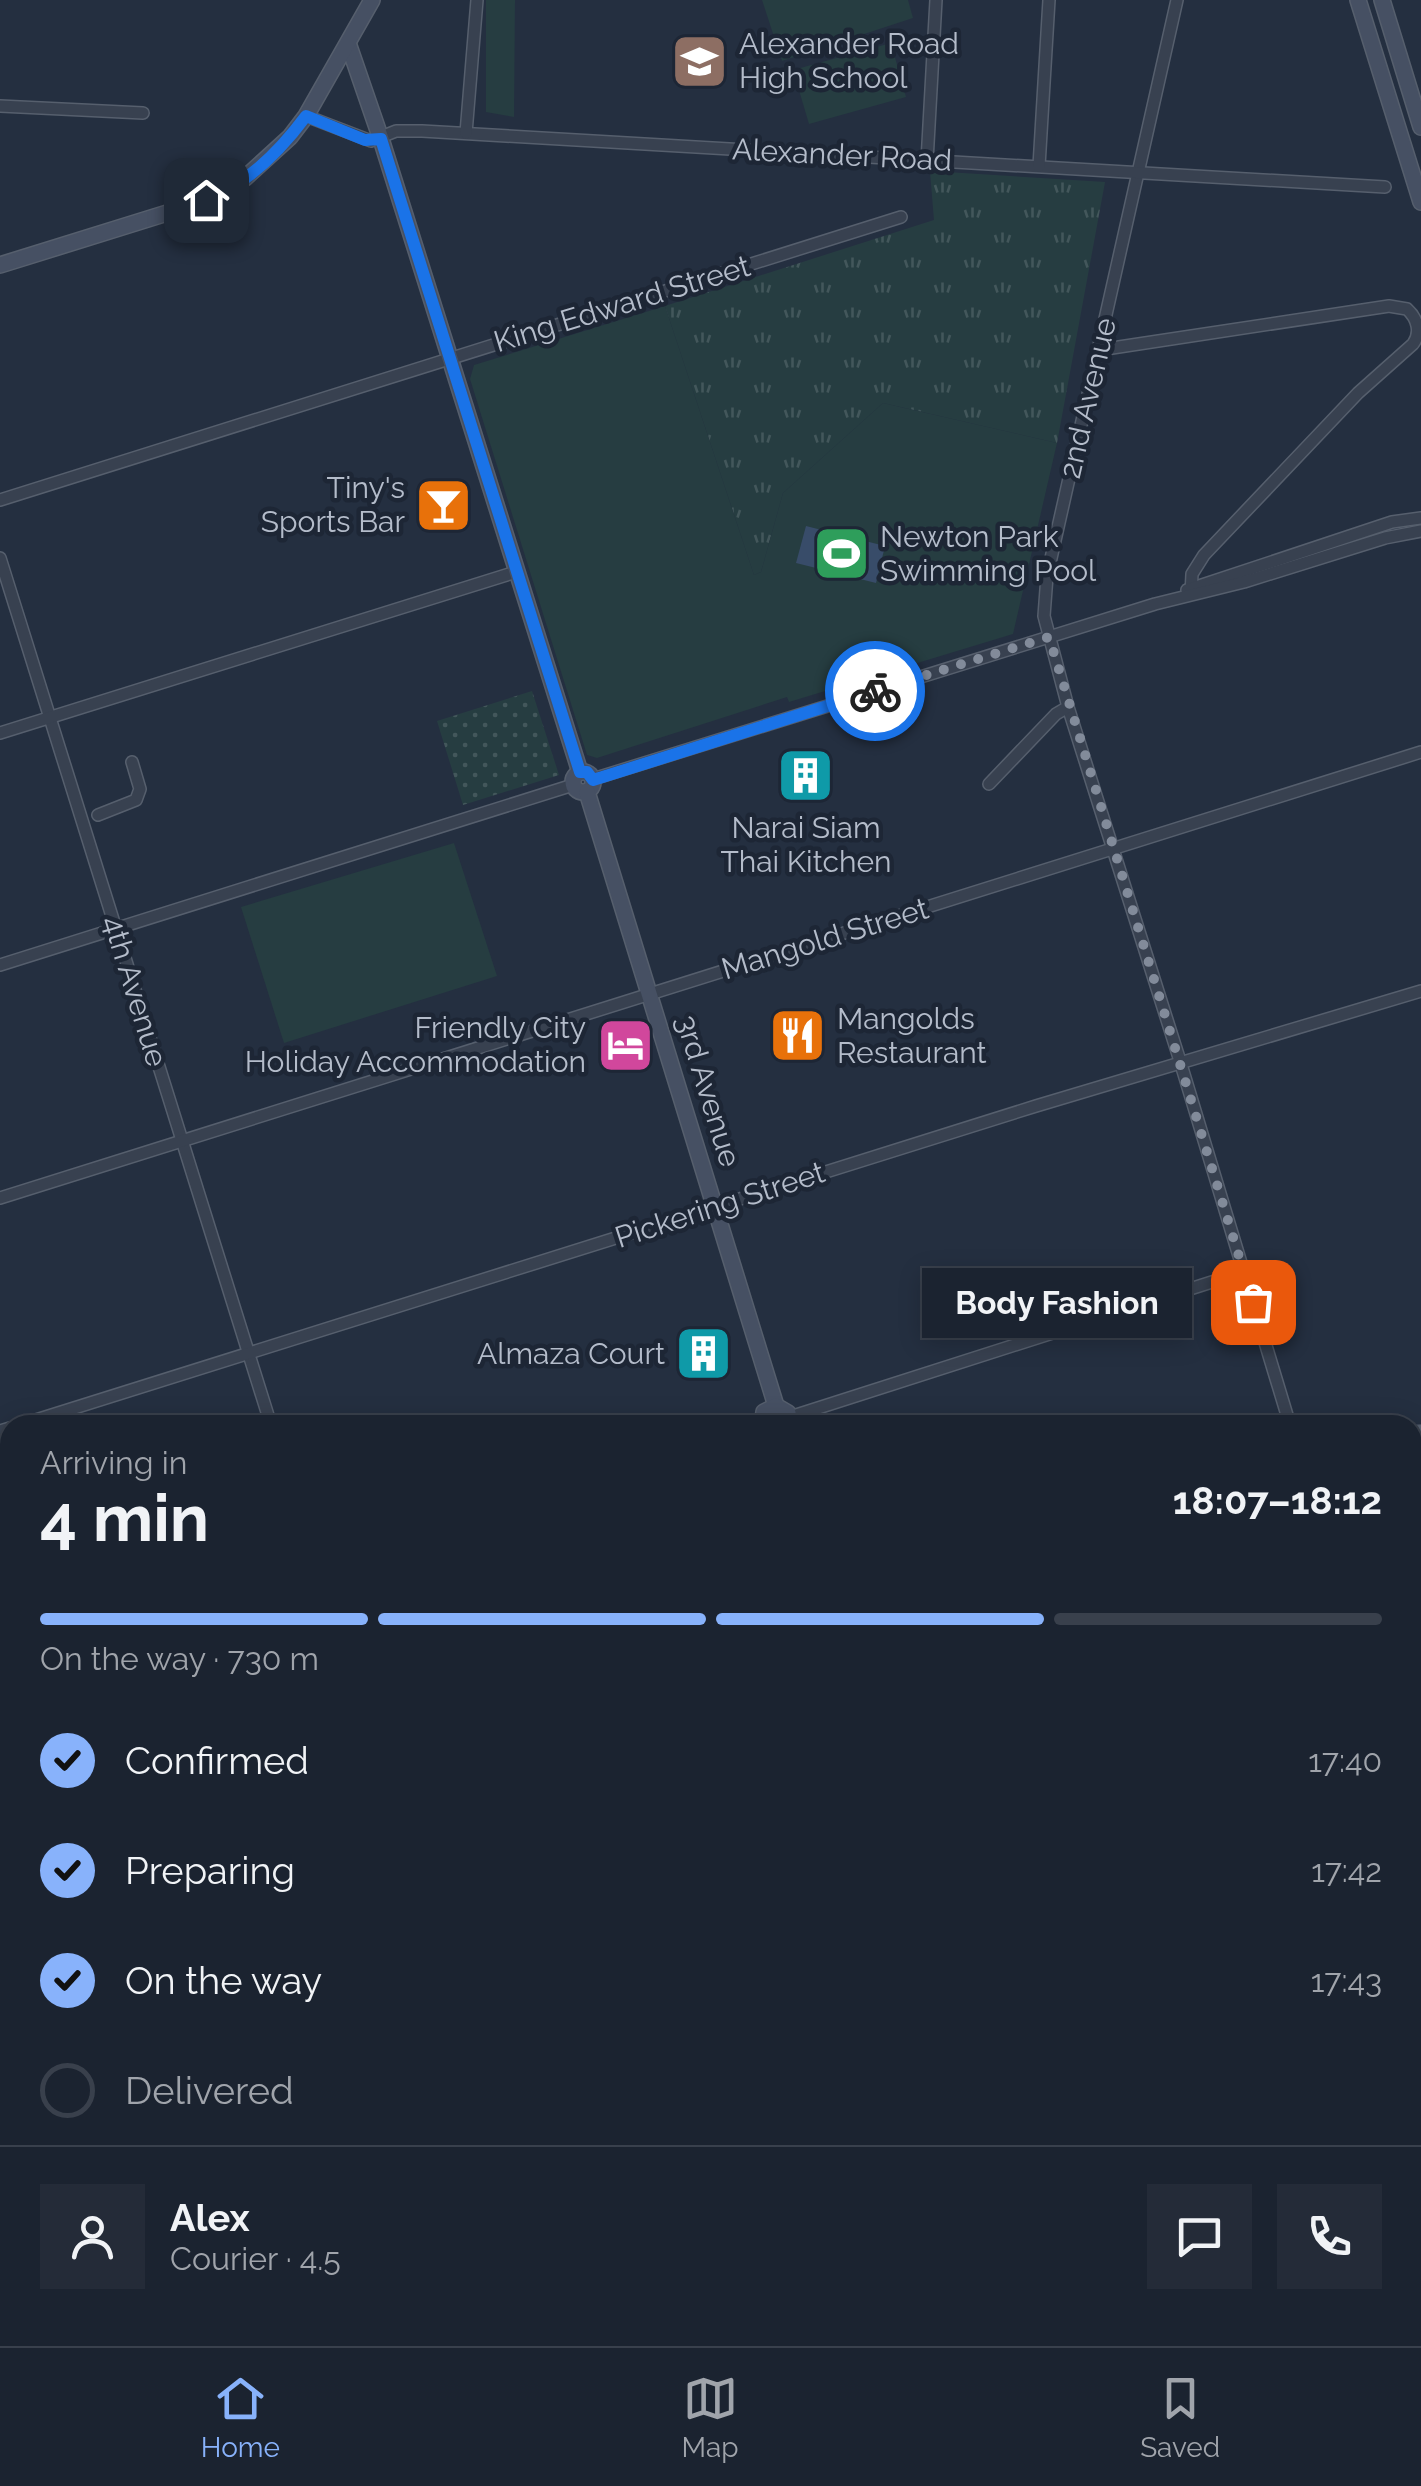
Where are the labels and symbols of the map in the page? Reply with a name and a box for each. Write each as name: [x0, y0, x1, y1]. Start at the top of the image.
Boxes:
place label: Alexander Road High School: [739, 26, 959, 95]
school or university icon: Alexander Road High School: [670, 31, 730, 91]
street label: Alexander Road: [731, 131, 953, 178]
pin: [164, 158, 249, 243]
street label: King Edward Street: [490, 248, 754, 359]
street label: 2nd Avenue: [1052, 314, 1123, 482]
place label: Tiny's Sports Bar: [261, 470, 405, 539]
bar icon: Tiny's Sports Bar: [414, 475, 474, 535]
place label: Newton Park Swimming Pool: [880, 519, 1097, 588]
sports icon: Newton Park Swimming Pool: [811, 524, 871, 584]
courier: [825, 641, 925, 741]
building icon: Narai Siam Thai Kitchen: [776, 745, 836, 805]
place label: Narai Siam Thai Kitchen: [720, 810, 892, 879]
street label: Mangold Street: [717, 890, 932, 987]
street label: 4th Avenue: [96, 911, 175, 1071]
place label: Mangolds Restaurant: [837, 1001, 987, 1070]
restaurant icon: Mangolds Restaurant: [768, 1006, 828, 1066]
place label: Friendly City Holiday Accommodation: [245, 1010, 586, 1079]
street label: 3rd Avenue: [669, 1011, 748, 1171]
hotel icon: Friendly City Holiday Accommodation: [595, 1015, 655, 1075]
street label: Pickering Street: [611, 1154, 829, 1255]
pin: [1211, 1260, 1296, 1345]
callout: Body Fashion: [923, 1267, 1193, 1337]
building icon: Almaza Court: [674, 1324, 734, 1384]
place label: Almaza Court: [477, 1336, 665, 1371]

